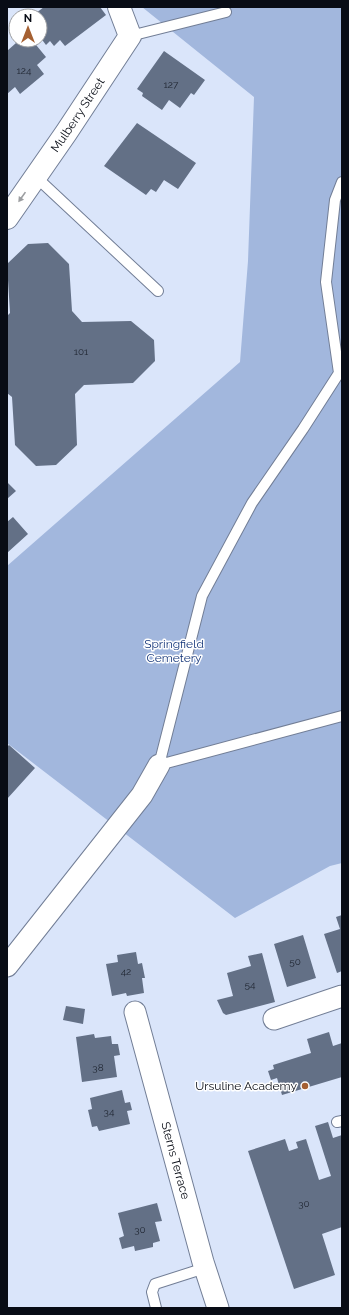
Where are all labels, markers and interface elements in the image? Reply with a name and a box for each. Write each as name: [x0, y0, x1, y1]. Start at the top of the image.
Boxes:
north arrow: [8, 8, 48, 48]
text: N: [24, 12, 32, 25]
house number: 124: [17, 65, 32, 76]
street label: Mulberry Street: [48, 75, 107, 155]
house number: 127: [164, 79, 179, 90]
one-way arrow: [18, 191, 26, 202]
house number: 101: [74, 346, 89, 357]
park label: Springfield Cemetery: [144, 637, 204, 665]
house number: 50: [289, 956, 301, 967]
house number: 42: [121, 966, 131, 977]
house number: 54: [245, 979, 256, 990]
house number: 38: [92, 1062, 104, 1073]
place label: Ursuline Academy: [195, 1079, 297, 1093]
marker: Ursuline Academy: [300, 1081, 310, 1091]
house number: 34: [104, 1106, 115, 1117]
street label: Sterns Terrace: [158, 1120, 193, 1201]
house number: 30: [298, 1198, 310, 1209]
house number: 30: [134, 1224, 146, 1235]

